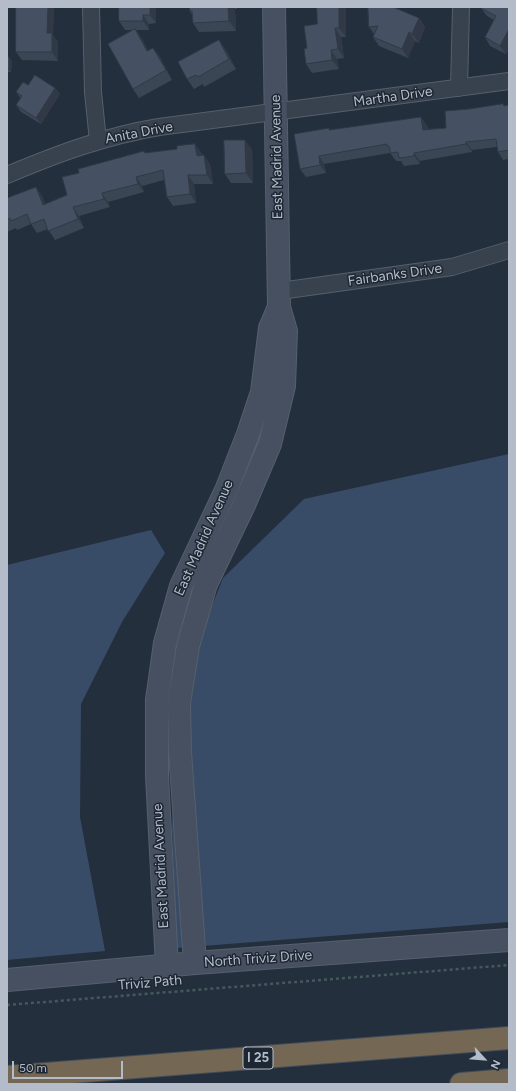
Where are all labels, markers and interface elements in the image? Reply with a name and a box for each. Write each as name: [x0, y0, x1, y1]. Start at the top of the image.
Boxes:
street label: Martha Drive: [352, 83, 434, 111]
street label: East Madrid Avenue: [268, 94, 286, 220]
street label: Anita Drive: [104, 118, 174, 148]
street label: Fairbanks Drive: [347, 260, 443, 290]
street label: East Madrid Avenue: [171, 478, 237, 598]
street label: East Madrid Avenue: [149, 803, 173, 929]
street label: North Triviz Drive: [203, 947, 313, 971]
street label: Triviz Path: [117, 972, 183, 994]
north arrow: [464, 1039, 504, 1079]
road number: I 25: [243, 1047, 273, 1069]
scale bar: [14, 1053, 125, 1079]
text: N: [488, 1058, 503, 1071]
text: 50 m: [19, 1061, 47, 1075]

